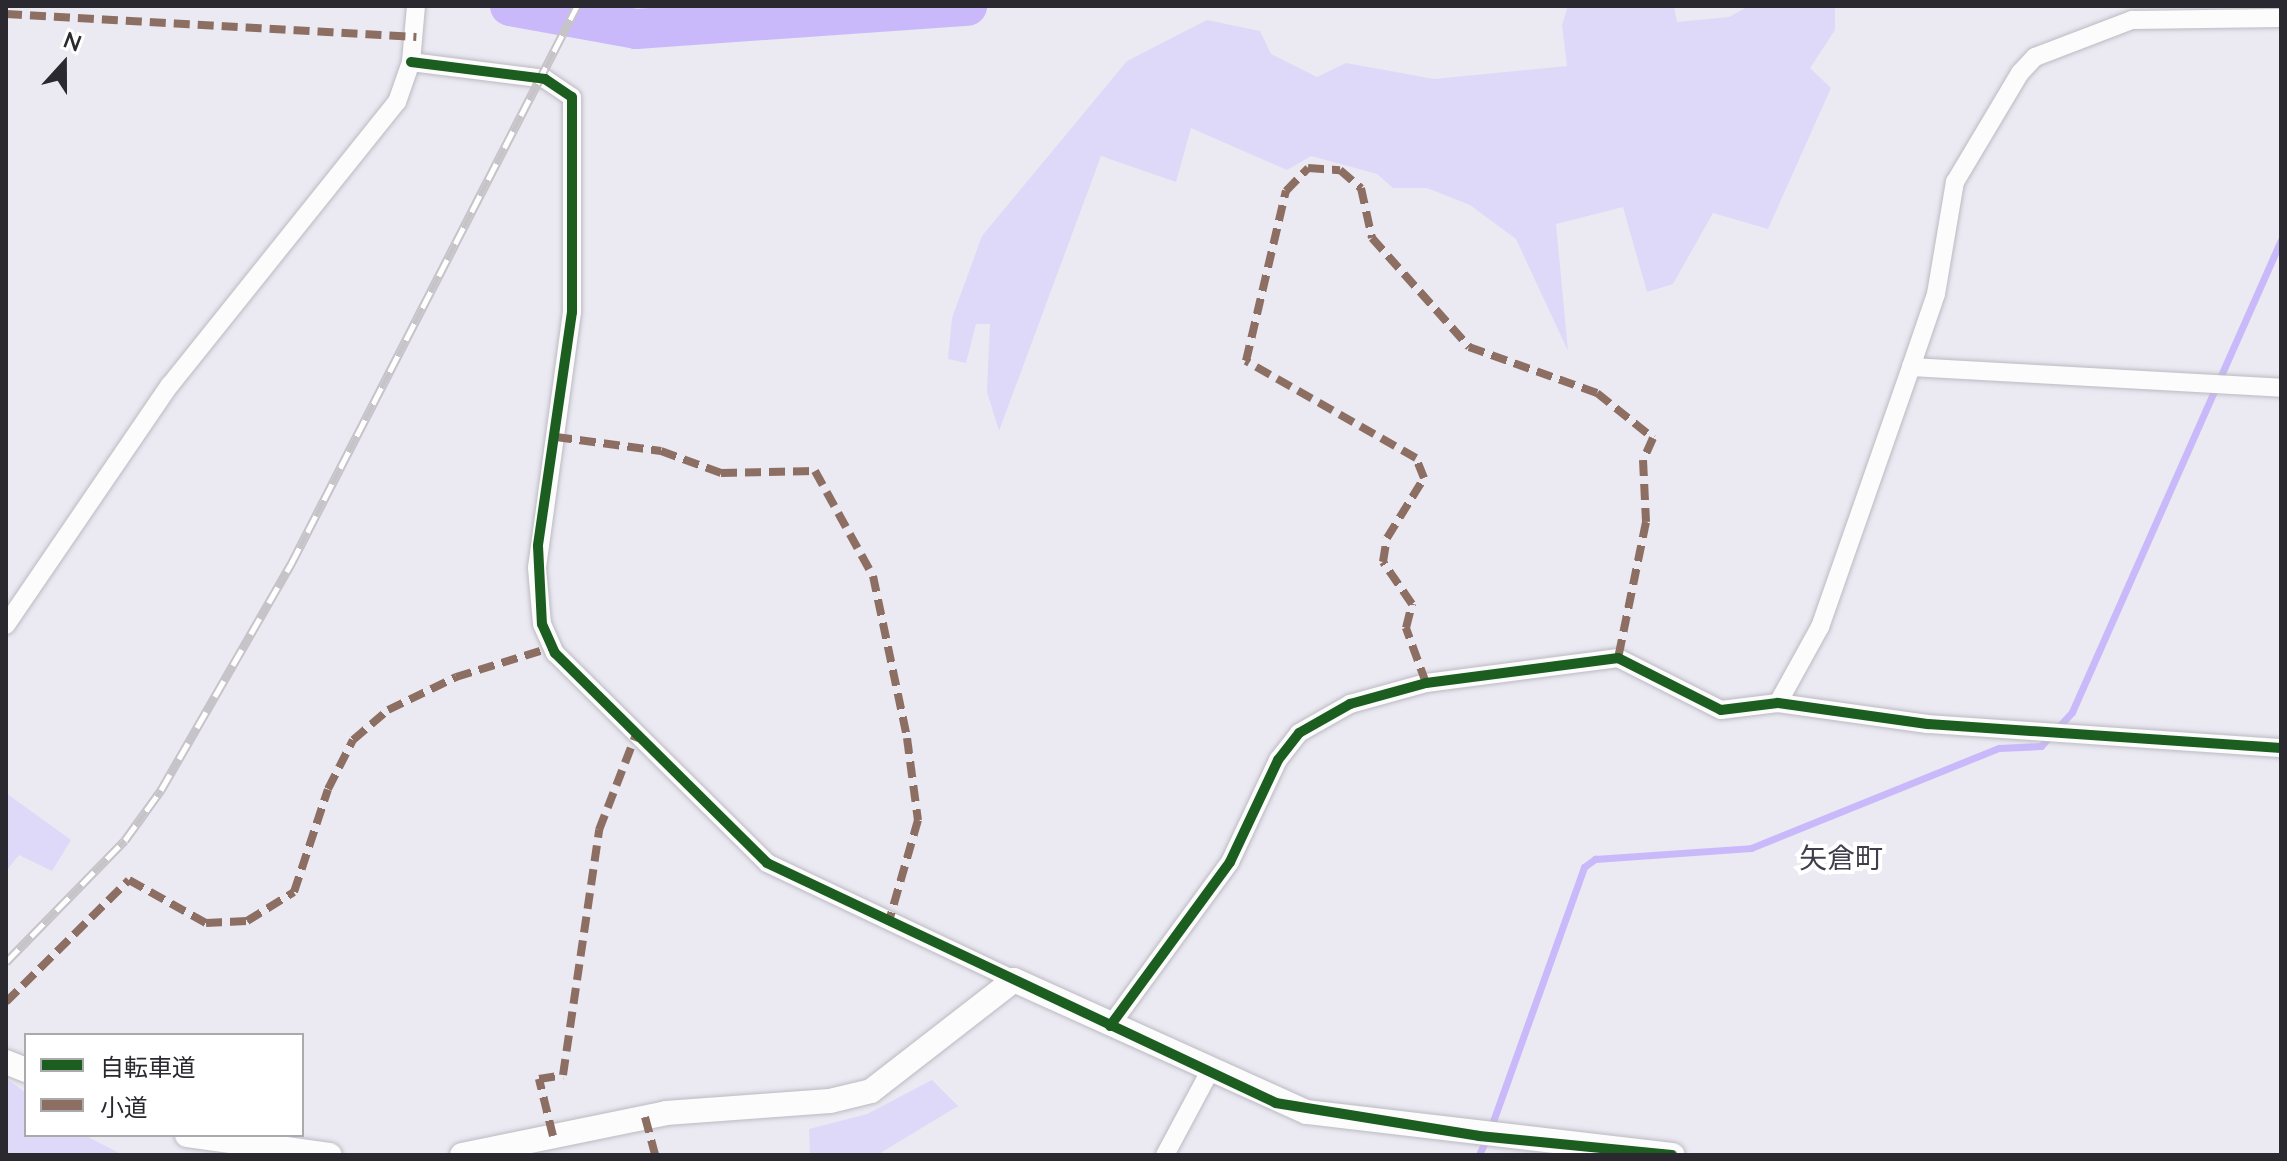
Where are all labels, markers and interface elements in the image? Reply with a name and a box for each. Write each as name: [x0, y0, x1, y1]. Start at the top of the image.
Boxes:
north arrow: [24, 24, 104, 104]
text: N: [60, 25, 86, 57]
district label: 矢倉町: [1799, 840, 1883, 874]
legend: [24, 1033, 304, 1137]
text: 自転車道: [100, 1052, 196, 1081]
text: 小道: [100, 1092, 148, 1121]

